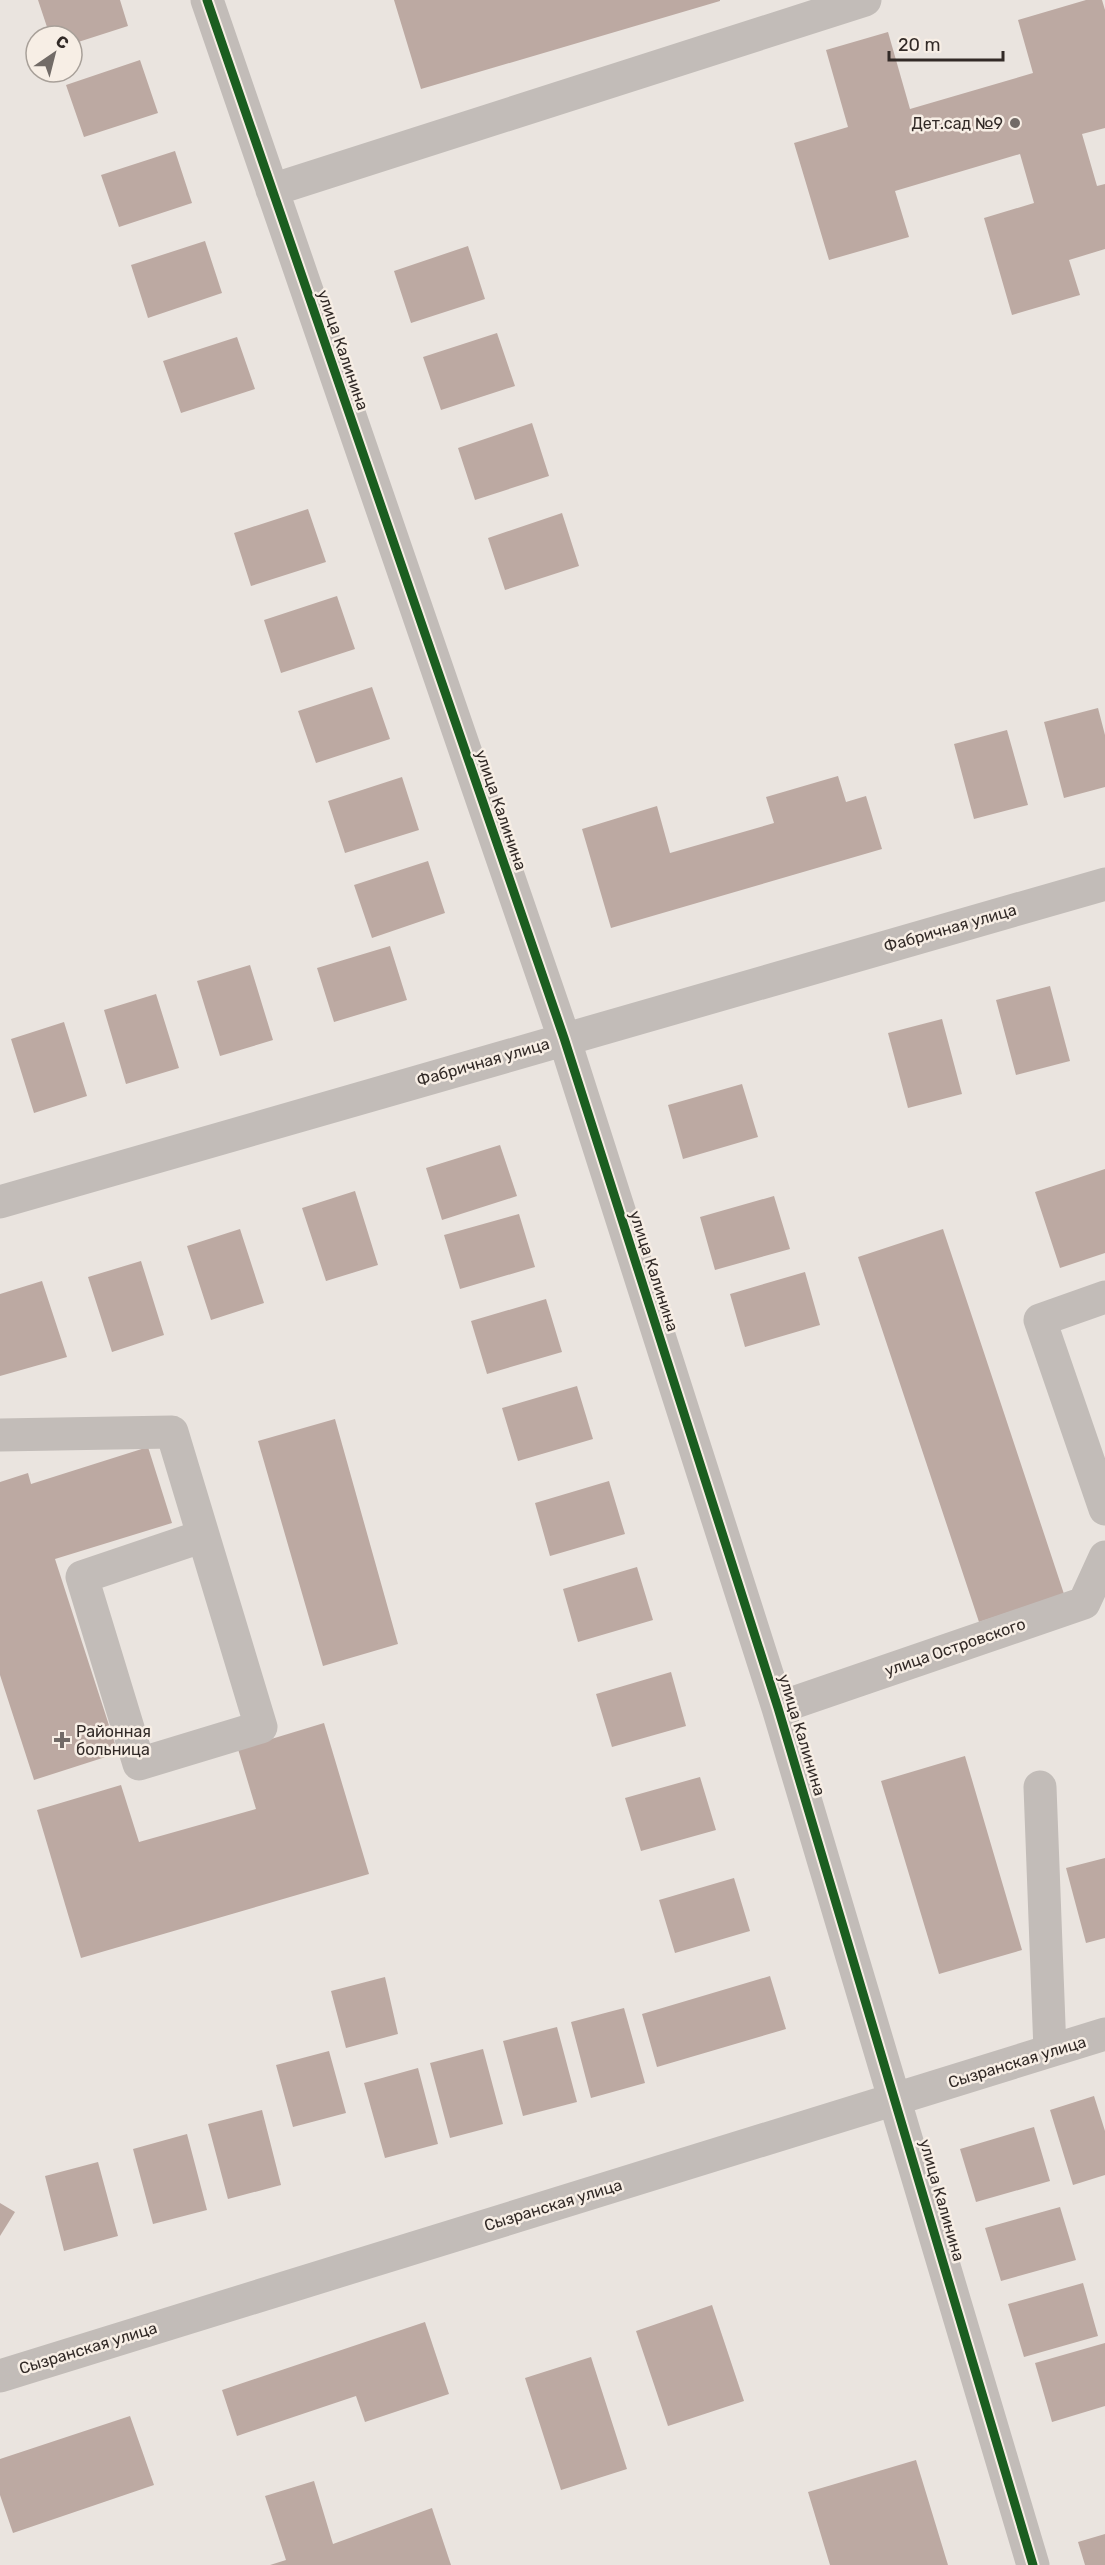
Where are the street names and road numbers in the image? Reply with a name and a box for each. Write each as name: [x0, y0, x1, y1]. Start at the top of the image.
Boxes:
street label: улица Калинина: [313, 287, 373, 413]
street label: улица Калинина: [471, 747, 531, 873]
street label: Фабричная улица: [881, 900, 1019, 956]
street label: Фабричная улица: [414, 1034, 552, 1090]
street label: улица Калинина: [625, 1208, 683, 1334]
street label: улица Островского: [882, 1614, 1028, 1680]
street label: улица Калинина: [774, 1672, 830, 1798]
street label: Сызранская улица: [946, 2032, 1088, 2092]
street label: улица Калинина: [915, 2137, 969, 2263]
street label: Сызранская улица: [482, 2175, 624, 2235]
street label: Сызранская улица: [17, 2318, 159, 2378]

